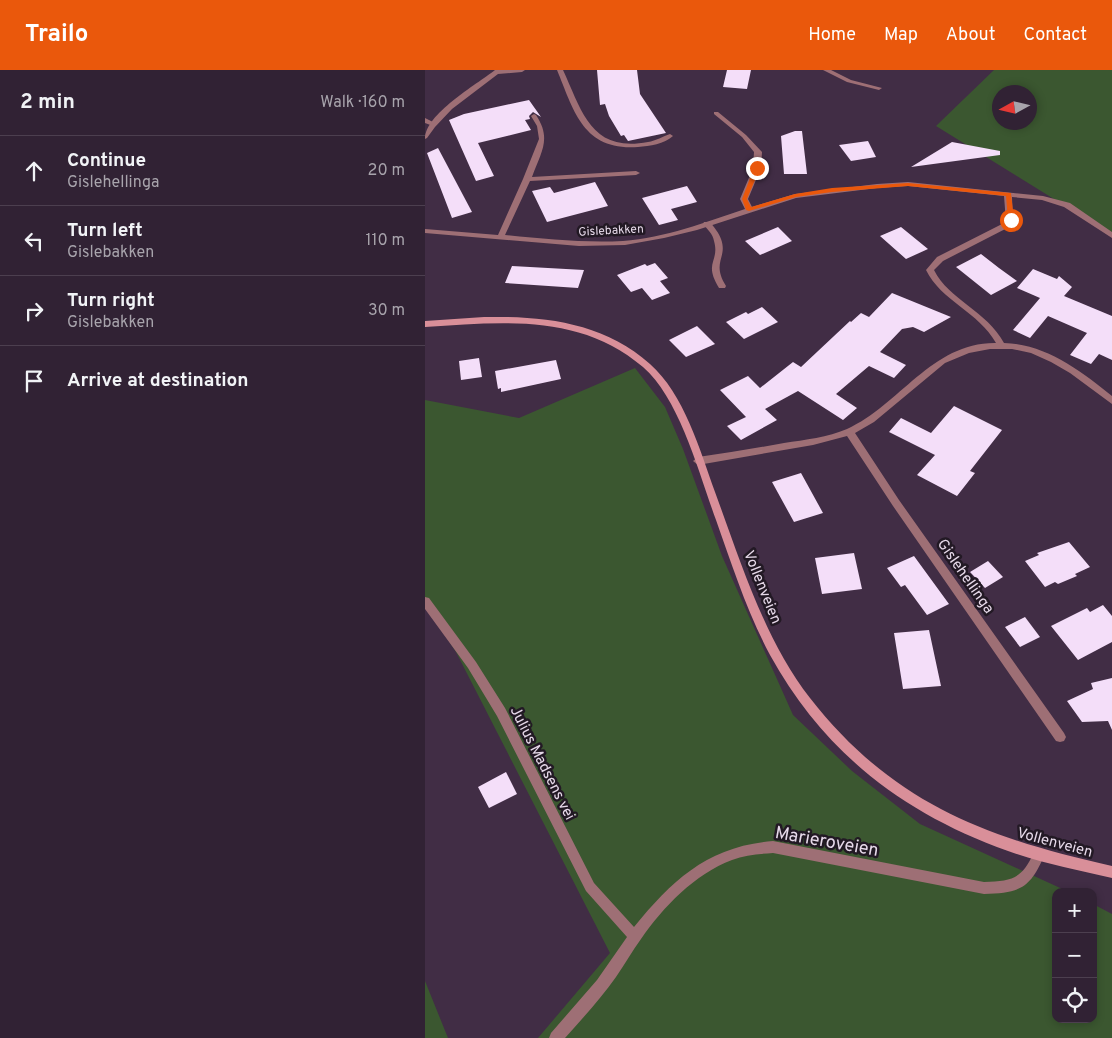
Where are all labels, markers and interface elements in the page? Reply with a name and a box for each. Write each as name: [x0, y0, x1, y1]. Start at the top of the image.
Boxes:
text: Trailo: [25, 20, 88, 50]
text: Home: [808, 24, 856, 47]
text: Map: [884, 24, 918, 47]
text: About: [946, 24, 995, 47]
text: Contact: [1023, 24, 1087, 47]
north arrow: [992, 85, 1037, 130]
text: 2 min: [20, 89, 75, 116]
text: Walk · 160 m: [320, 93, 405, 113]
text: Continue: [67, 149, 146, 173]
icon: ahead: [20, 157, 48, 185]
route end: [746, 157, 769, 180]
text: 20 m: [368, 161, 405, 181]
text: Gislehellinga: [67, 173, 159, 193]
route start: [1000, 209, 1023, 232]
text: Turn left: [67, 219, 143, 243]
street label: Gislebakken: [578, 221, 644, 241]
icon: left: [20, 227, 48, 255]
text: 110 m: [365, 231, 405, 251]
text: Gislebakken: [67, 243, 154, 263]
text: Turn right: [67, 289, 155, 313]
icon: right: [20, 297, 48, 325]
text: 30 m: [368, 301, 405, 321]
text: Gislebakken: [67, 313, 154, 333]
icon: arrive: [20, 367, 48, 395]
text: Arrive at destination: [67, 369, 248, 393]
street label: Gislehellinga: [932, 536, 997, 618]
street label: Vollenveien: [738, 548, 785, 627]
street label: Julius Madsens vei: [505, 704, 579, 824]
street label: Marieroveien: [773, 822, 880, 863]
street label: Vollenveien: [1015, 824, 1094, 863]
map controls: [1052, 888, 1097, 1023]
button: +: [1052, 888, 1097, 933]
button: −: [1052, 933, 1097, 978]
button: locate: [1052, 978, 1097, 1023]

